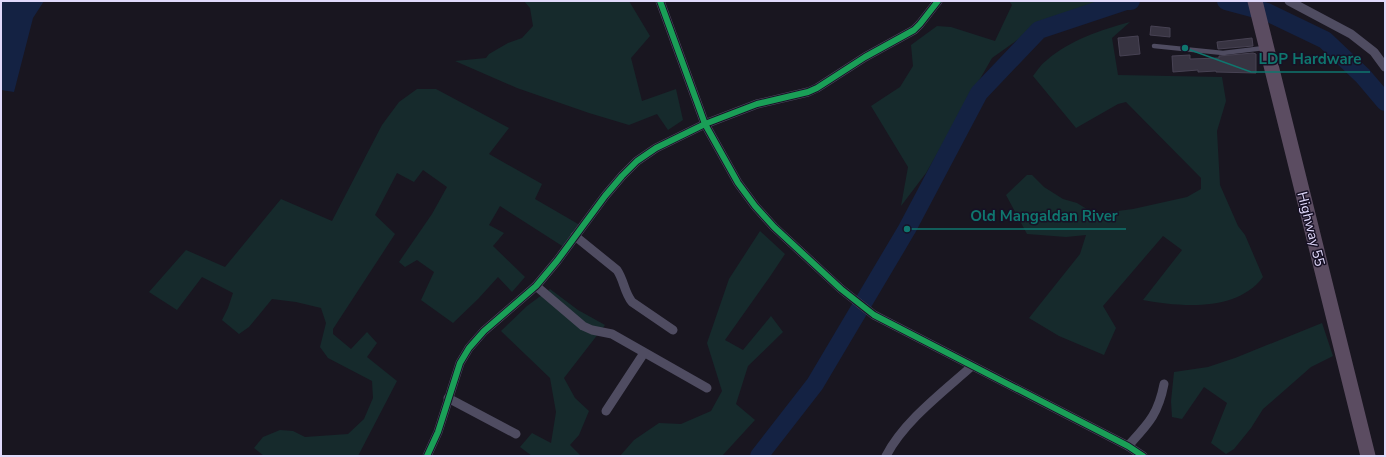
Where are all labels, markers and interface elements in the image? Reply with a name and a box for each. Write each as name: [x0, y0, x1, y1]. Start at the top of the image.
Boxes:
callout: LDP Hardware: [1251, 45, 1370, 72]
text: LDP Hardware: [1259, 49, 1362, 69]
street label: Highway 55: [1293, 190, 1329, 268]
callout: Old Mangaldan River: [963, 202, 1126, 229]
text: Old Mangaldan River: [970, 206, 1118, 226]

